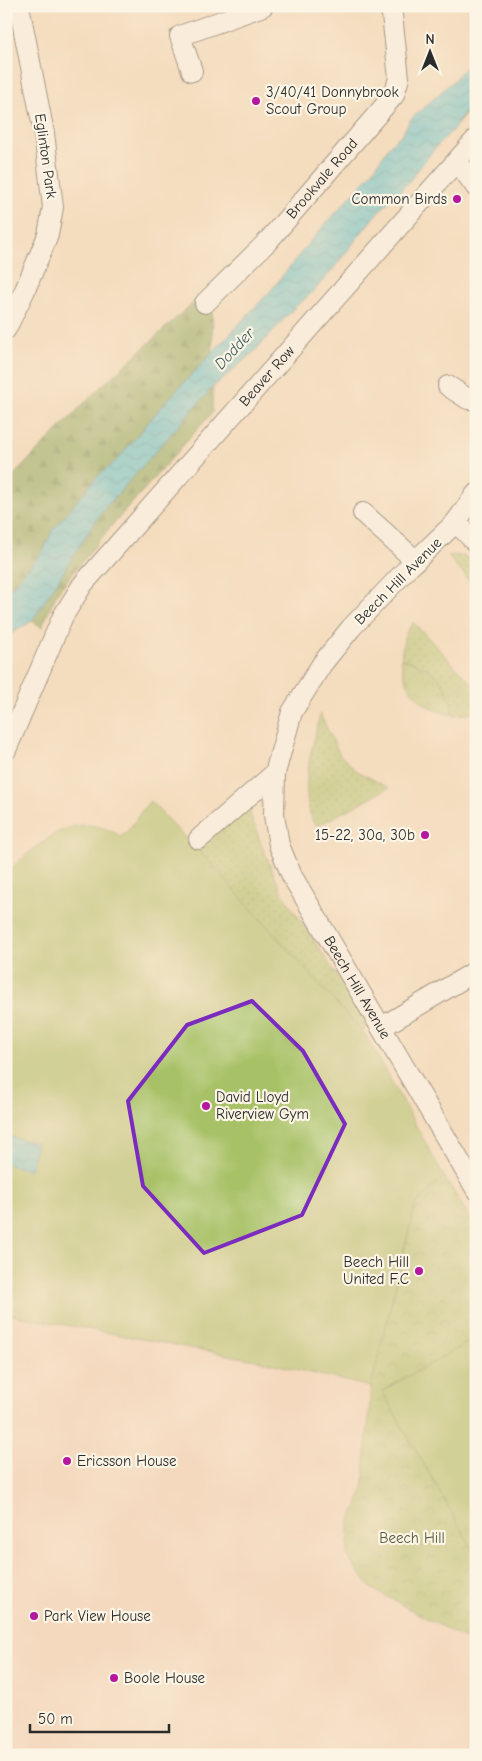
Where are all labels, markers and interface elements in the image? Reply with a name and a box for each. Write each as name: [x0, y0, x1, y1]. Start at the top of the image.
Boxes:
north arrow: [404, 28, 454, 78]
text: N: [425, 31, 435, 48]
place label: 3/40/41 Donnybrook Scout Group: [266, 83, 400, 118]
marker: 3/40/41 Donnybrook Scout Group: [250, 95, 262, 107]
street label: Eglinton Park: [31, 112, 61, 200]
street label: Brookvale Road: [282, 135, 361, 222]
place label: Common Birds: [351, 190, 447, 208]
marker: Common Birds: [451, 193, 463, 205]
water label: Dodder: [211, 324, 259, 373]
street label: Beaver Row: [235, 342, 298, 410]
street label: Beech Hill Avenue: [351, 533, 446, 628]
place label: 15-22, 30a, 30b: [315, 826, 415, 844]
marker: 15-22, 30a, 30b: [419, 829, 431, 841]
street label: Beech Hill Avenue: [320, 933, 395, 1042]
place label: David Lloyd Riverview Gym: [216, 1088, 309, 1123]
marker: David Lloyd Riverview Gym: [200, 1100, 212, 1112]
place label: Beech Hill United F.C: [343, 1253, 409, 1288]
marker: Beech Hill United F.C: [413, 1265, 425, 1277]
place label: Ericsson House: [77, 1452, 177, 1470]
marker: Ericsson House: [61, 1455, 73, 1467]
park label: Beech Hill: [379, 1529, 445, 1547]
place label: Park View House: [44, 1607, 151, 1625]
marker: Park View House: [28, 1610, 40, 1622]
place label: Boole House: [124, 1669, 206, 1687]
marker: Boole House: [108, 1672, 120, 1684]
scale bar: [30, 1701, 169, 1733]
text: 50 m: [38, 1710, 73, 1728]

